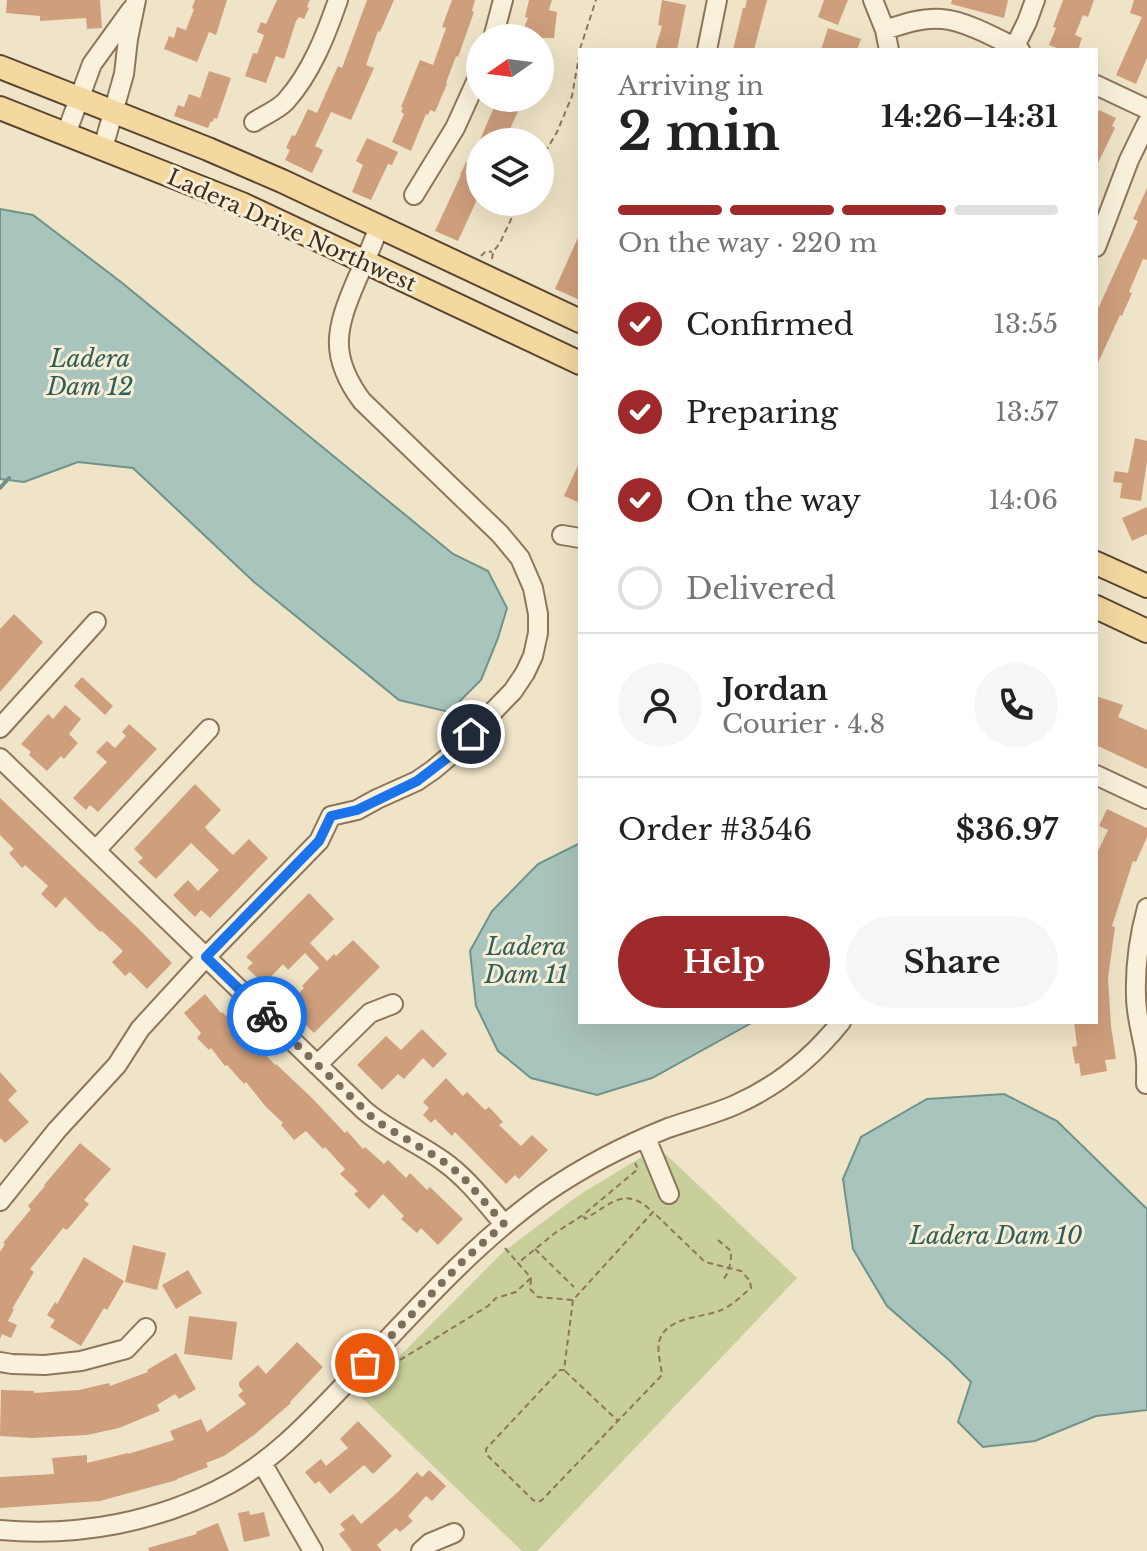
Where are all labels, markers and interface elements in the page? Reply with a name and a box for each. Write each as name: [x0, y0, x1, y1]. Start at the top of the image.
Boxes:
north arrow: [466, 24, 554, 112]
map controls: [466, 24, 554, 216]
text: Arriving in: [618, 70, 764, 102]
text: 14:26–14:31: [881, 98, 1058, 135]
text: 2 min: [618, 100, 780, 164]
button: layers: [466, 128, 554, 216]
street label: Ladera Drive Northwest: [163, 163, 421, 298]
text: On the way · 220 m: [618, 227, 877, 259]
icon: check: [618, 302, 662, 346]
text: Confirmed: [686, 306, 854, 343]
text: 13:55: [993, 308, 1058, 340]
water label: Ladera Dam 12: [46, 344, 133, 401]
icon: check: [618, 390, 662, 434]
text: Preparing: [686, 394, 838, 431]
text: 13:57: [995, 396, 1058, 428]
icon: check: [618, 478, 662, 522]
text: On the way: [686, 482, 861, 519]
text: 14:06: [989, 484, 1058, 516]
text: Delivered: [686, 570, 836, 607]
button: person: [618, 663, 702, 747]
button: phone: [974, 663, 1058, 747]
text: Jordan: [722, 671, 828, 708]
pin: [437, 700, 505, 768]
text: Courier · 4.8: [722, 708, 885, 740]
icon: home: [449, 712, 493, 756]
text: Order #3546: [618, 811, 812, 848]
text: $36.97: [956, 811, 1058, 848]
button: Help: [618, 916, 830, 1008]
button: Share: [846, 916, 1058, 1008]
water label: Ladera Dam 11: [483, 932, 568, 989]
courier: [227, 976, 307, 1056]
icon: bike: [245, 994, 289, 1038]
water label: Ladera Dam 10: [908, 1221, 1083, 1250]
pin: [331, 1329, 399, 1397]
icon: bag: [343, 1341, 387, 1385]

